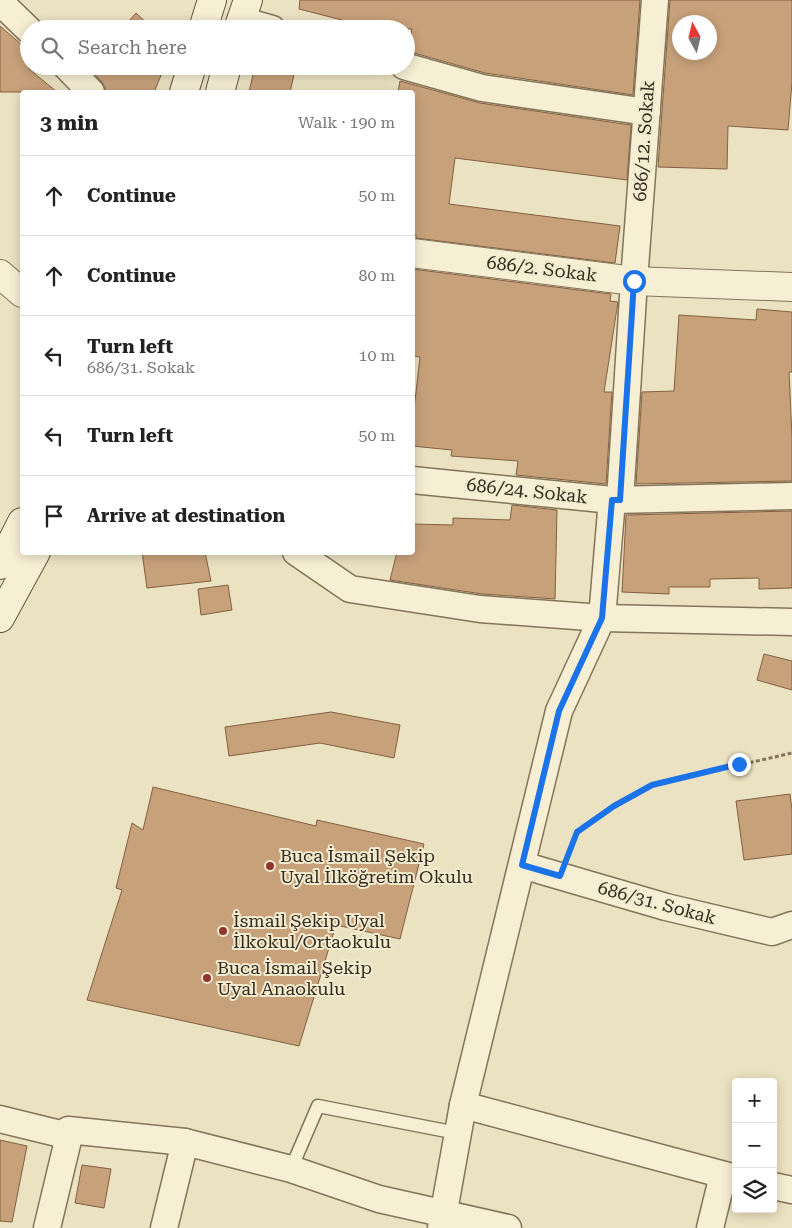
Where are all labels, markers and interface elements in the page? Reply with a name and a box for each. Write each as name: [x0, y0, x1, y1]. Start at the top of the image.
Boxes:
north arrow: [672, 15, 717, 60]
search box: [20, 20, 415, 75]
icon: search: [38, 34, 66, 62]
text: Search here: [78, 36, 187, 59]
street label: 686/12. Sokak: [629, 80, 658, 202]
text: 3 min: [40, 111, 98, 135]
text: Walk · 190 m: [298, 113, 395, 132]
icon: ahead: [40, 182, 68, 210]
text: Continue: [87, 184, 176, 207]
text: 50 m: [358, 186, 395, 205]
street label: 686/2. Sokak: [485, 251, 599, 286]
icon: ahead: [40, 262, 68, 290]
text: Continue: [87, 264, 176, 287]
text: 80 m: [358, 266, 395, 285]
route start: [623, 270, 646, 293]
text: Turn left: [87, 335, 173, 358]
icon: left: [40, 342, 68, 370]
text: 10 m: [358, 346, 395, 365]
text: 686/31. Sokak: [87, 358, 195, 377]
icon: left: [40, 422, 68, 450]
text: Turn left: [87, 424, 173, 447]
text: 50 m: [358, 426, 395, 445]
street label: 686/24. Sokak: [465, 474, 589, 507]
icon: arrive: [40, 502, 68, 530]
text: Arrive at destination: [87, 504, 285, 527]
route end: [728, 753, 751, 776]
place label: Buca İsmail Şekip Uyal İlköğretim Okulu: [280, 845, 473, 887]
marker: Buca İsmail Şekip Uyal İlköğretim Okulu: [264, 860, 276, 872]
street label: 686/31. Sokak: [596, 877, 719, 928]
place label: İsmail Şekip Uyal İlkokul/Ortaokulu: [233, 910, 391, 952]
marker: İsmail Şekip Uyal İlkokul/Ortaokulu: [217, 925, 229, 937]
place label: Buca İsmail Şekip Uyal Anaokulu: [217, 957, 372, 999]
marker: Buca İsmail Şekip Uyal Anaokulu: [201, 972, 213, 984]
map controls: [732, 1078, 777, 1213]
button: +: [732, 1078, 777, 1123]
button: −: [732, 1123, 777, 1168]
button: layers: [732, 1168, 777, 1213]

